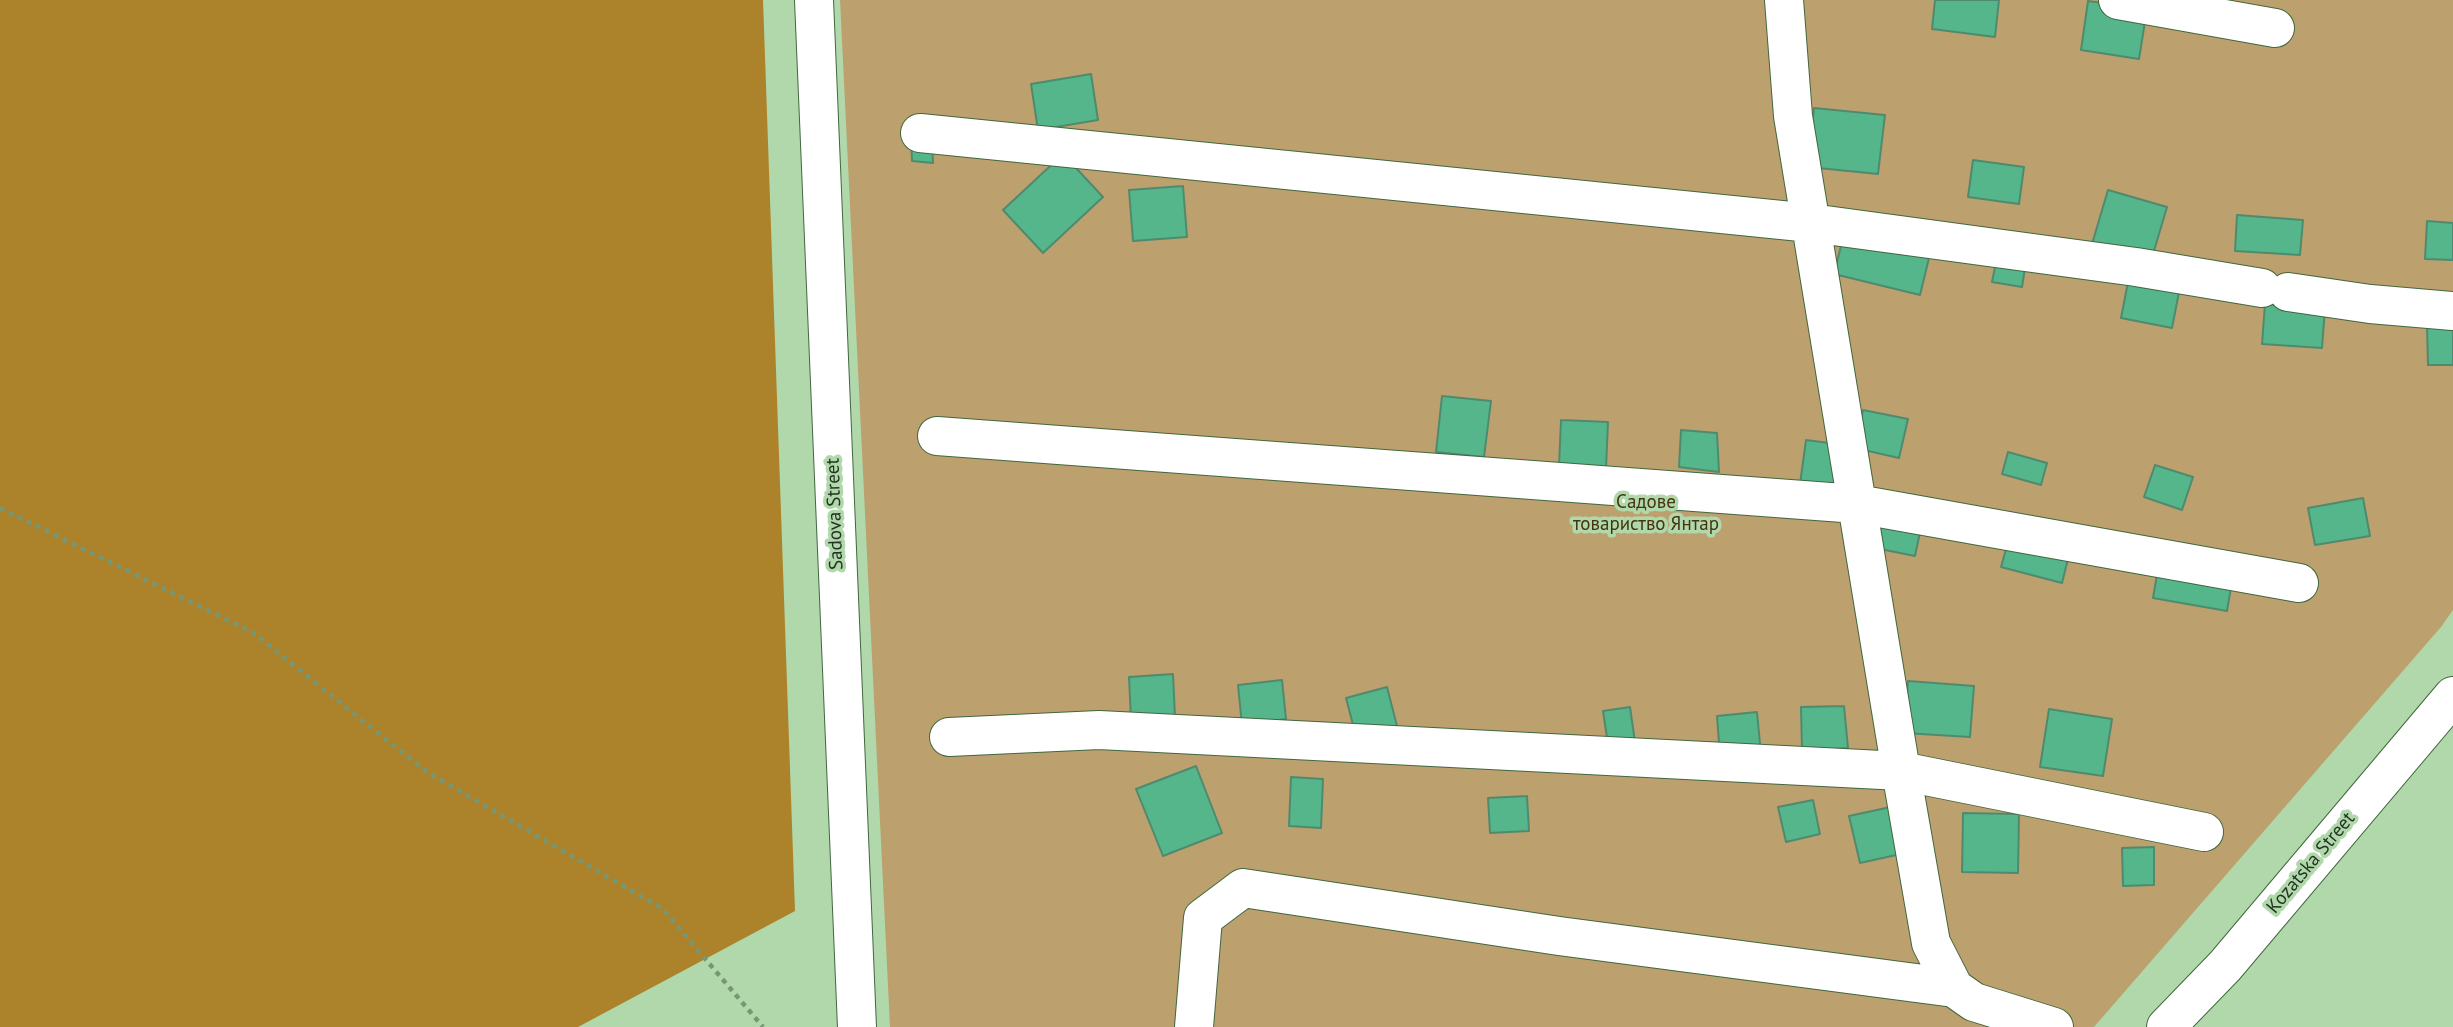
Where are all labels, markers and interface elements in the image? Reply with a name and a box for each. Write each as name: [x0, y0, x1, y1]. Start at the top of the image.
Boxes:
street label: Sadova Street: [822, 458, 848, 570]
park label: Садове товариство Янтар: [1573, 492, 1719, 536]
street label: Kozatska Street: [2262, 808, 2360, 918]

